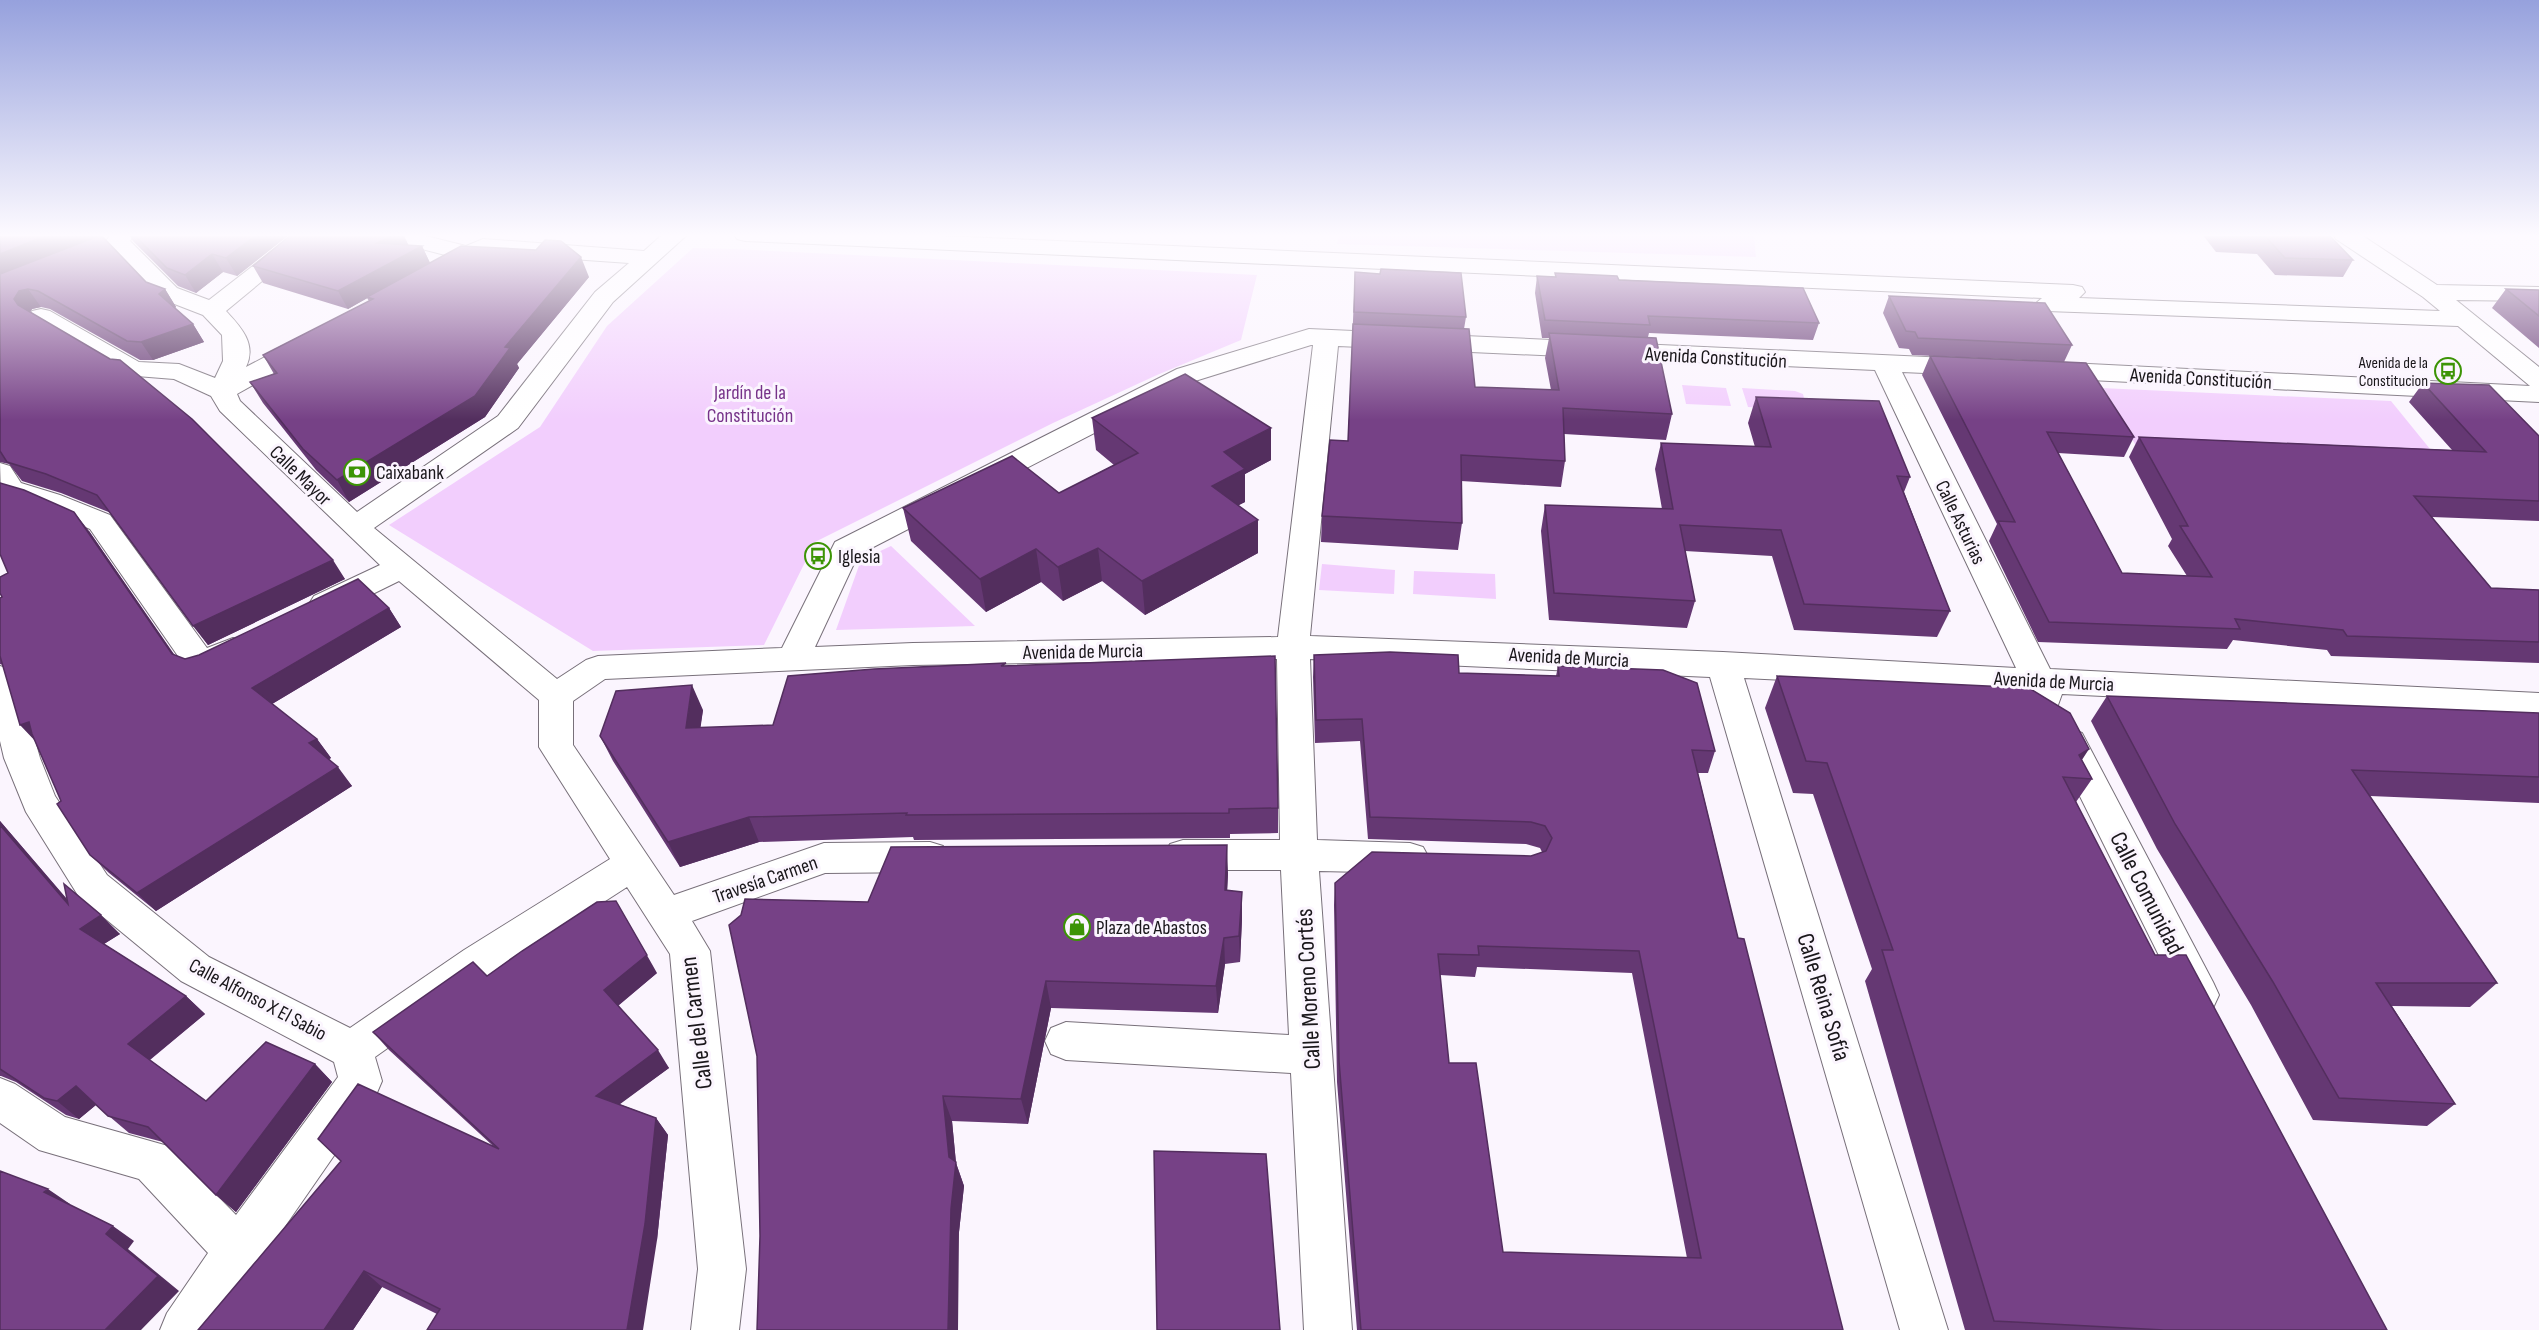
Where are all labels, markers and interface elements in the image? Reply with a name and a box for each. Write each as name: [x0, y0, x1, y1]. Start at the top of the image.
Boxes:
street label: Avenida Constitución: [1643, 342, 1787, 374]
place label: Avenida de la Constitucion: [2358, 354, 2428, 391]
bus stop icon: Avenida de la Constitucion: [2433, 356, 2463, 386]
street label: Avenida Constitución: [2128, 363, 2272, 395]
park label: Jardín de la Constitución: [707, 381, 793, 428]
street label: Calle Mayor: [264, 440, 336, 511]
bank icon: Caixabank: [342, 457, 372, 487]
place label: Caixabank: [376, 461, 444, 485]
street label: Calle Asturias: [1930, 477, 1991, 568]
bus stop icon: Iglesia: [803, 541, 833, 571]
place label: Iglesia: [838, 545, 880, 569]
street label: Avenida de Murcia: [1022, 639, 1143, 665]
street label: Avenida de Murcia: [1507, 643, 1630, 673]
street label: Avenida de Murcia: [1992, 667, 2115, 697]
street label: Calle Comunidad: [2103, 827, 2190, 959]
street label: Travesía Carmen: [710, 851, 821, 909]
street label: Calle Moreno Cortés: [1290, 908, 1327, 1070]
shop icon: Plaza de Abastos: [1062, 912, 1092, 942]
place label: Plaza de Abastos: [1096, 916, 1207, 940]
street label: Calle Reina Sofía: [1790, 930, 1857, 1064]
street label: Calle Alfonso X El Sabio: [185, 953, 330, 1046]
street label: Calle del Carmen: [674, 955, 719, 1091]

